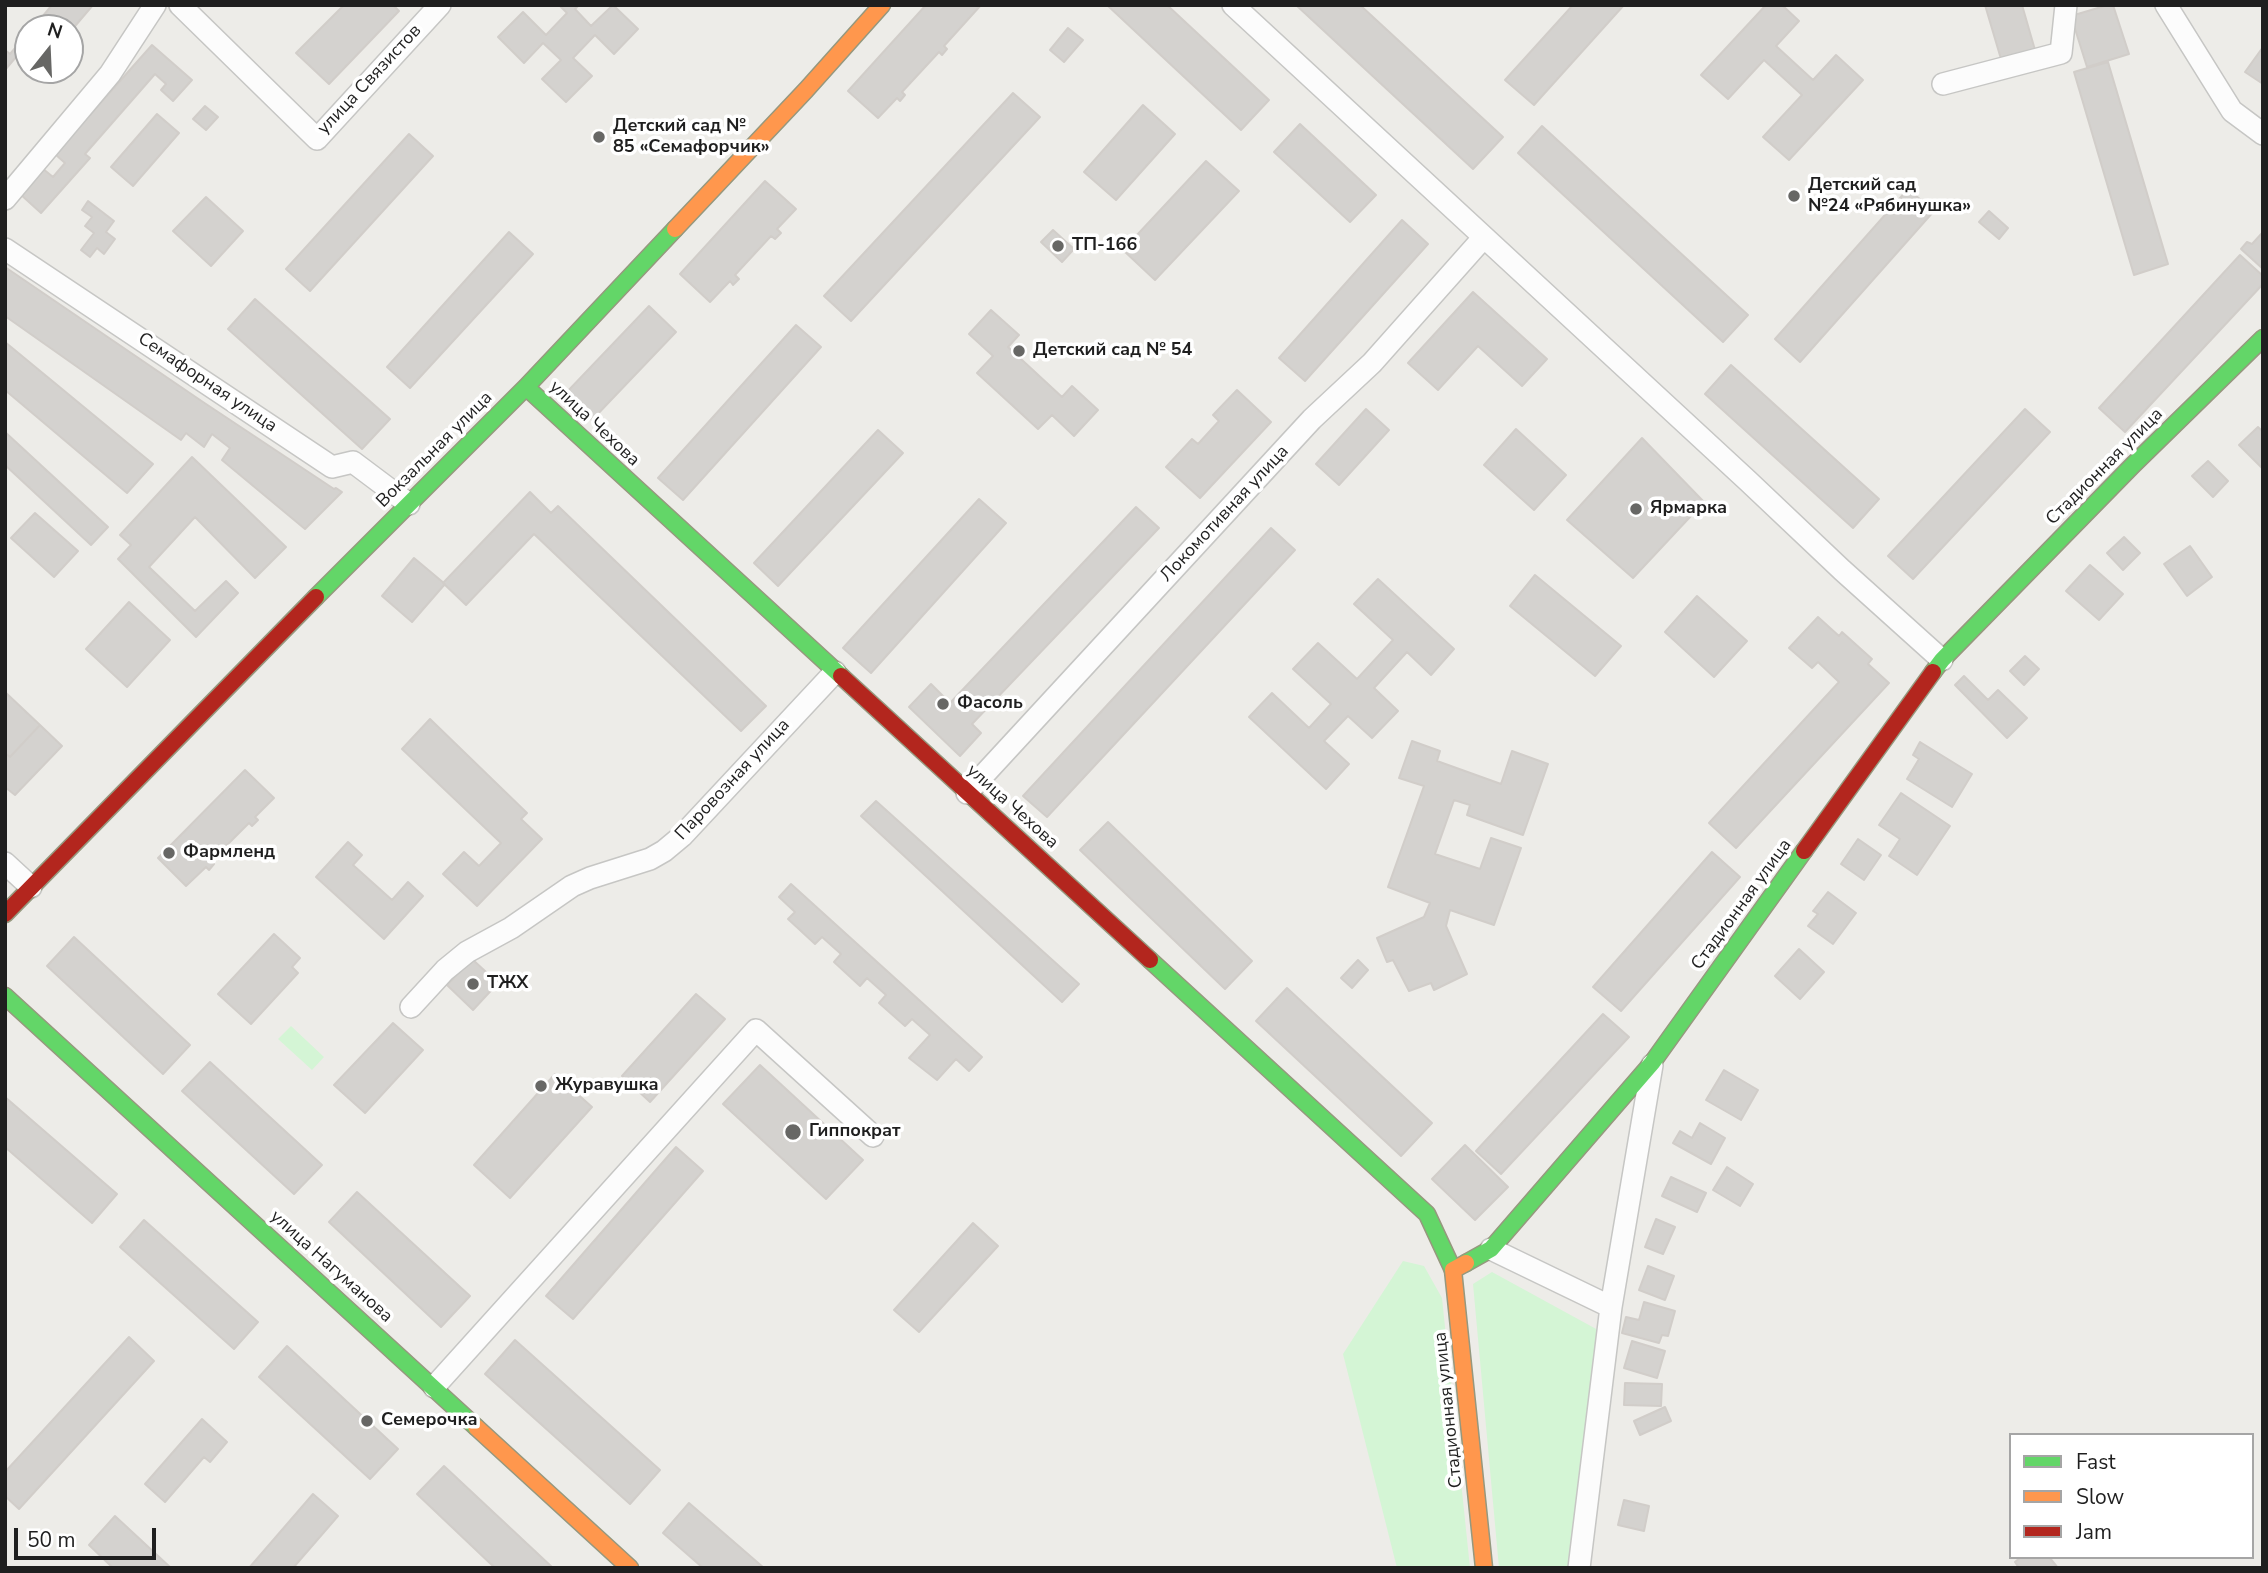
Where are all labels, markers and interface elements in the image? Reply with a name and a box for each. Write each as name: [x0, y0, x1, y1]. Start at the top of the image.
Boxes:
north arrow: [14, 14, 84, 84]
text: N: [44, 16, 66, 45]
street label: улица Связистов: [314, 21, 426, 139]
place label: Детский сад № 85 «Семафорчик»: [613, 116, 770, 158]
marker: Детский сад № 85 «Семафорчик»: [591, 129, 607, 145]
place label: Детский сад №24 «Рябинушка»: [1808, 175, 1971, 218]
marker: Детский сад №24 «Рябинушка»: [1786, 188, 1802, 204]
place label: ТП-166: [1072, 235, 1137, 257]
marker: ТП-166: [1050, 238, 1066, 254]
street label: Семафорная улица: [133, 328, 281, 438]
place label: Детский сад № 54: [1033, 340, 1192, 362]
marker: Детский сад № 54: [1011, 343, 1027, 359]
street label: улица Чехова: [544, 377, 644, 471]
street label: Вокзальная улица: [372, 387, 498, 513]
street label: Стадионная улица: [2042, 404, 2168, 530]
street label: Локомотивная улица: [1156, 441, 1294, 587]
place label: Ярмарка: [1650, 498, 1727, 520]
marker: Ярмарка: [1628, 501, 1644, 517]
place label: Фасоль: [957, 693, 1023, 715]
marker: Фасоль: [935, 696, 951, 712]
street label: Паровозная улица: [671, 715, 795, 845]
street label: улица Чехова: [962, 760, 1062, 854]
street label: Стадионная улица: [1687, 835, 1797, 975]
place label: Фармленд: [183, 842, 275, 864]
marker: Фармленд: [161, 845, 177, 861]
place label: ТЖХ: [487, 973, 528, 995]
marker: ТЖХ: [465, 976, 481, 992]
place label: Журавушка: [555, 1075, 659, 1097]
marker: Журавушка: [533, 1078, 549, 1094]
place label: Гиппократ: [809, 1121, 901, 1143]
marker: Гиппократ: [783, 1122, 803, 1142]
street label: улица Нагуманова: [265, 1206, 397, 1328]
street label: Стадионная улица: [1430, 1331, 1468, 1489]
place label: Семерочка: [381, 1410, 478, 1432]
marker: Семерочка: [359, 1413, 375, 1429]
legend: [2009, 1433, 2254, 1559]
text: Fast: [2076, 1448, 2116, 1476]
text: Slow: [2076, 1483, 2124, 1511]
scale bar: [18, 1514, 159, 1558]
text: Jam: [2076, 1518, 2112, 1546]
text: 50 m: [27, 1526, 76, 1554]

